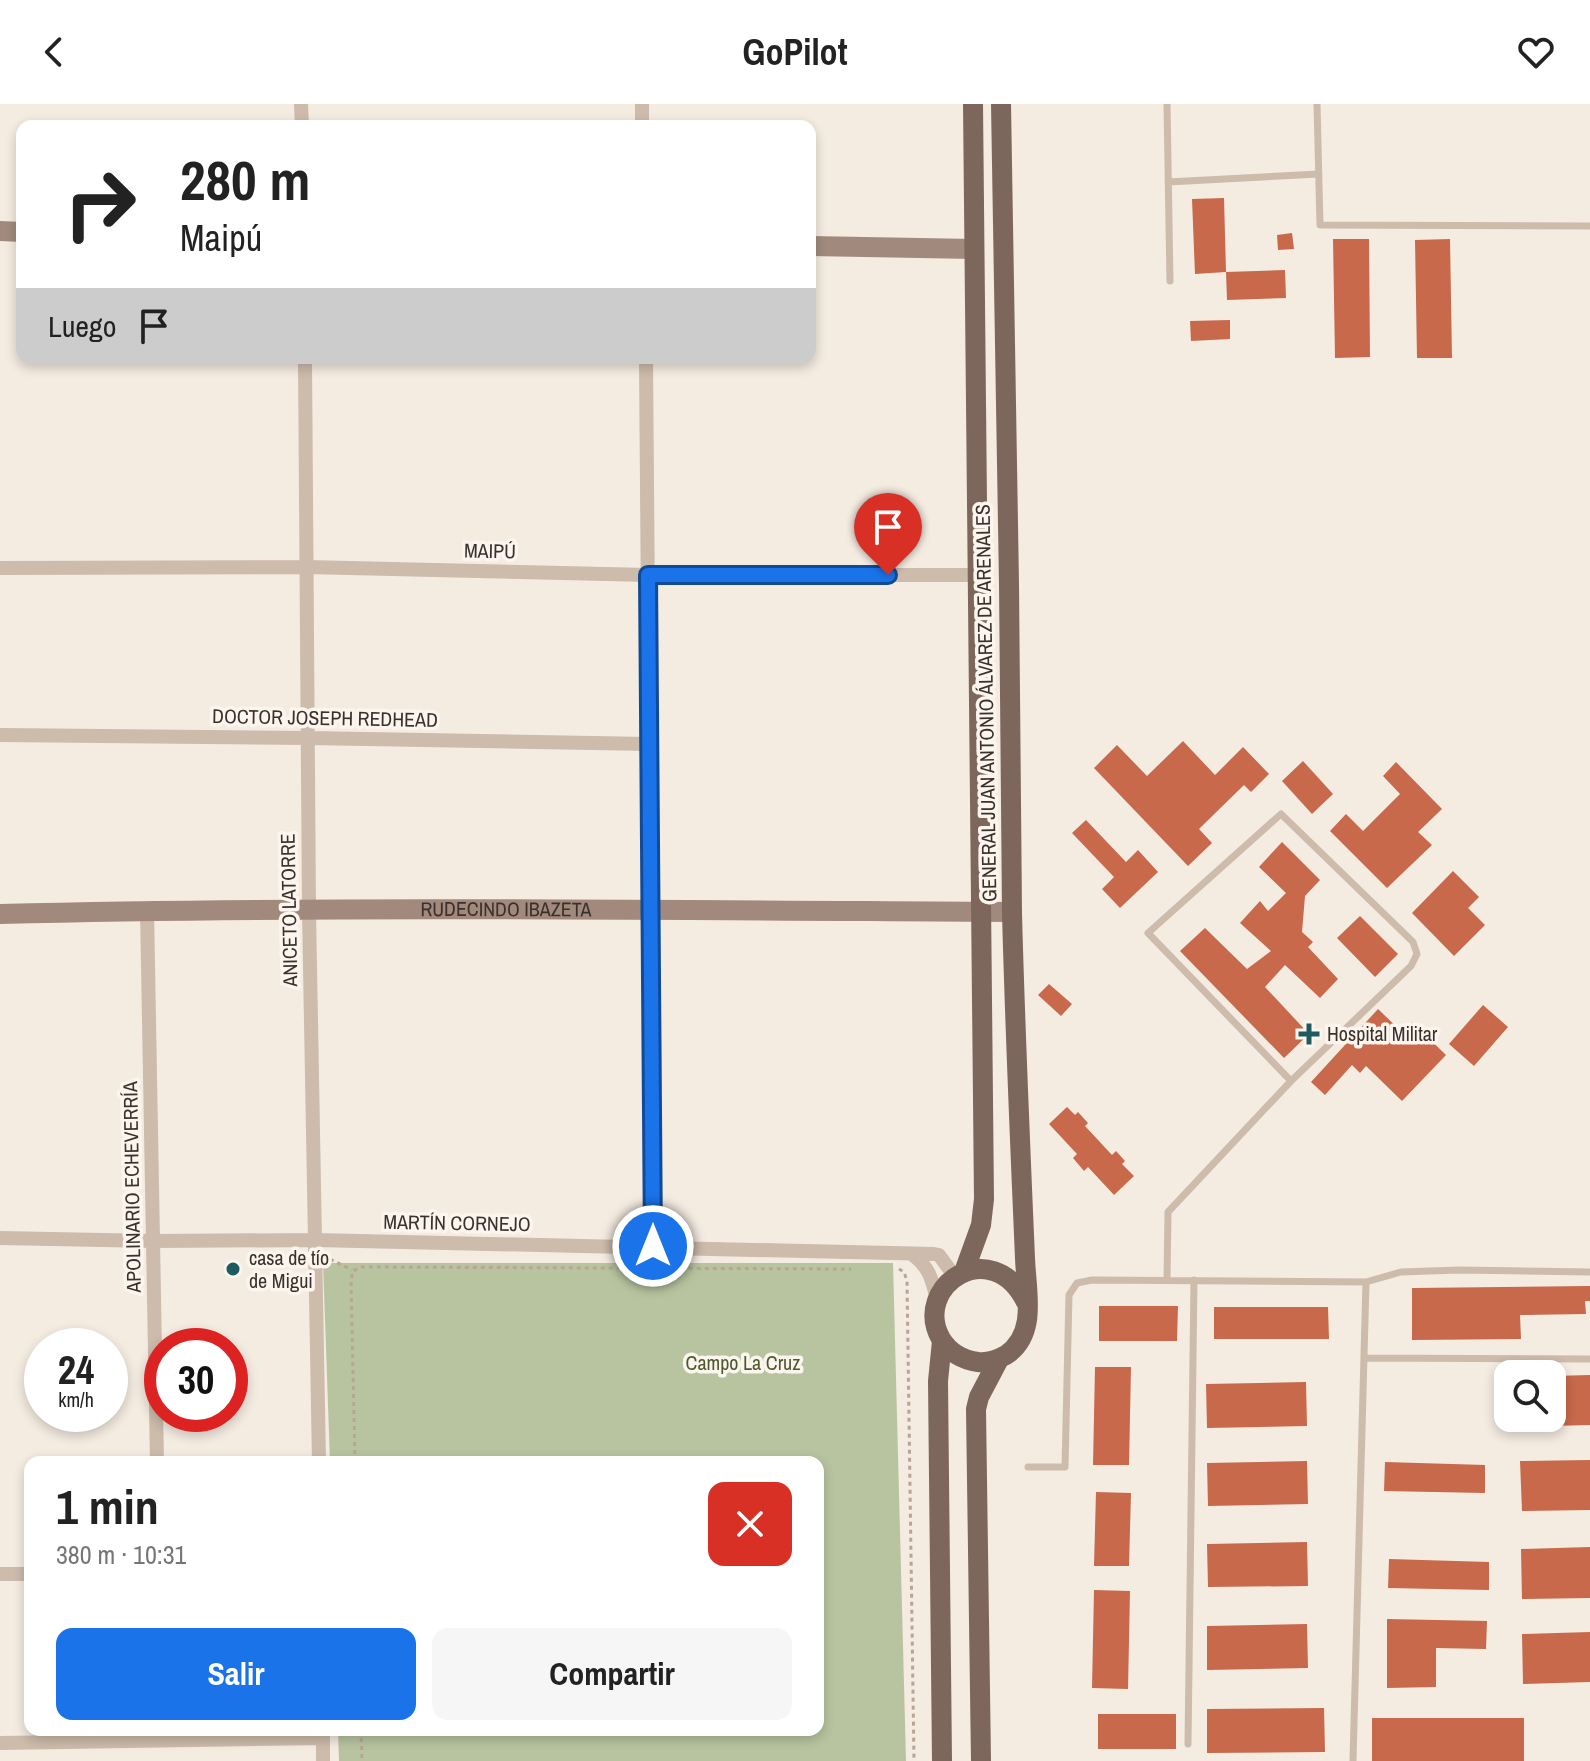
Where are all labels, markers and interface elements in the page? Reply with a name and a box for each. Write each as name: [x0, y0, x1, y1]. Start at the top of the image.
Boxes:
text: GoPilot: [743, 28, 847, 76]
icon: back: [32, 30, 76, 74]
icon: heart: [1514, 30, 1558, 74]
text: 280 m: [180, 142, 310, 217]
icon: right: [48, 152, 152, 256]
text: Maipú: [180, 214, 262, 262]
icon: arrive: [132, 304, 176, 348]
text: Luego: [48, 306, 116, 346]
pin: [854, 493, 922, 575]
street label: GENERAL JUAN ANTONIO ÁLVAREZ DE ARENALES: [969, 504, 1002, 902]
icon: arrive: [866, 505, 910, 549]
street label: MAIPÚ: [464, 537, 516, 564]
street label: DOCTOR JOSEPH REDHEAD: [212, 702, 438, 733]
street label: ANICETO LATORRE: [274, 833, 303, 988]
street label: RUDECINDO IBAZETA: [420, 895, 592, 922]
place label: Hospital Militar: [1327, 1020, 1438, 1047]
marker: Hospital Militar: [1298, 1023, 1320, 1045]
street label: APOLINARIO ECHEVERRÍA: [116, 1081, 147, 1294]
position arrow: [611, 1204, 695, 1288]
street label: MARTÍN CORNEJO: [383, 1208, 531, 1237]
place label: casa de tío de Migui: [249, 1244, 329, 1294]
marker: casa de tío de Migui: [224, 1260, 242, 1278]
speed limit sign: 30: [144, 1328, 248, 1432]
text: 24: [58, 1343, 94, 1396]
park label: Campo La Cruz: [686, 1349, 800, 1376]
map controls: [1494, 1360, 1566, 1432]
button: search: [1494, 1360, 1566, 1432]
text: km/h: [58, 1386, 94, 1413]
text: 1 min: [56, 1474, 159, 1539]
button: close: [708, 1482, 792, 1566]
text: 380 m · 10:31: [56, 1537, 186, 1572]
button: Salir: [56, 1628, 416, 1720]
button: Compartir: [432, 1628, 792, 1720]

